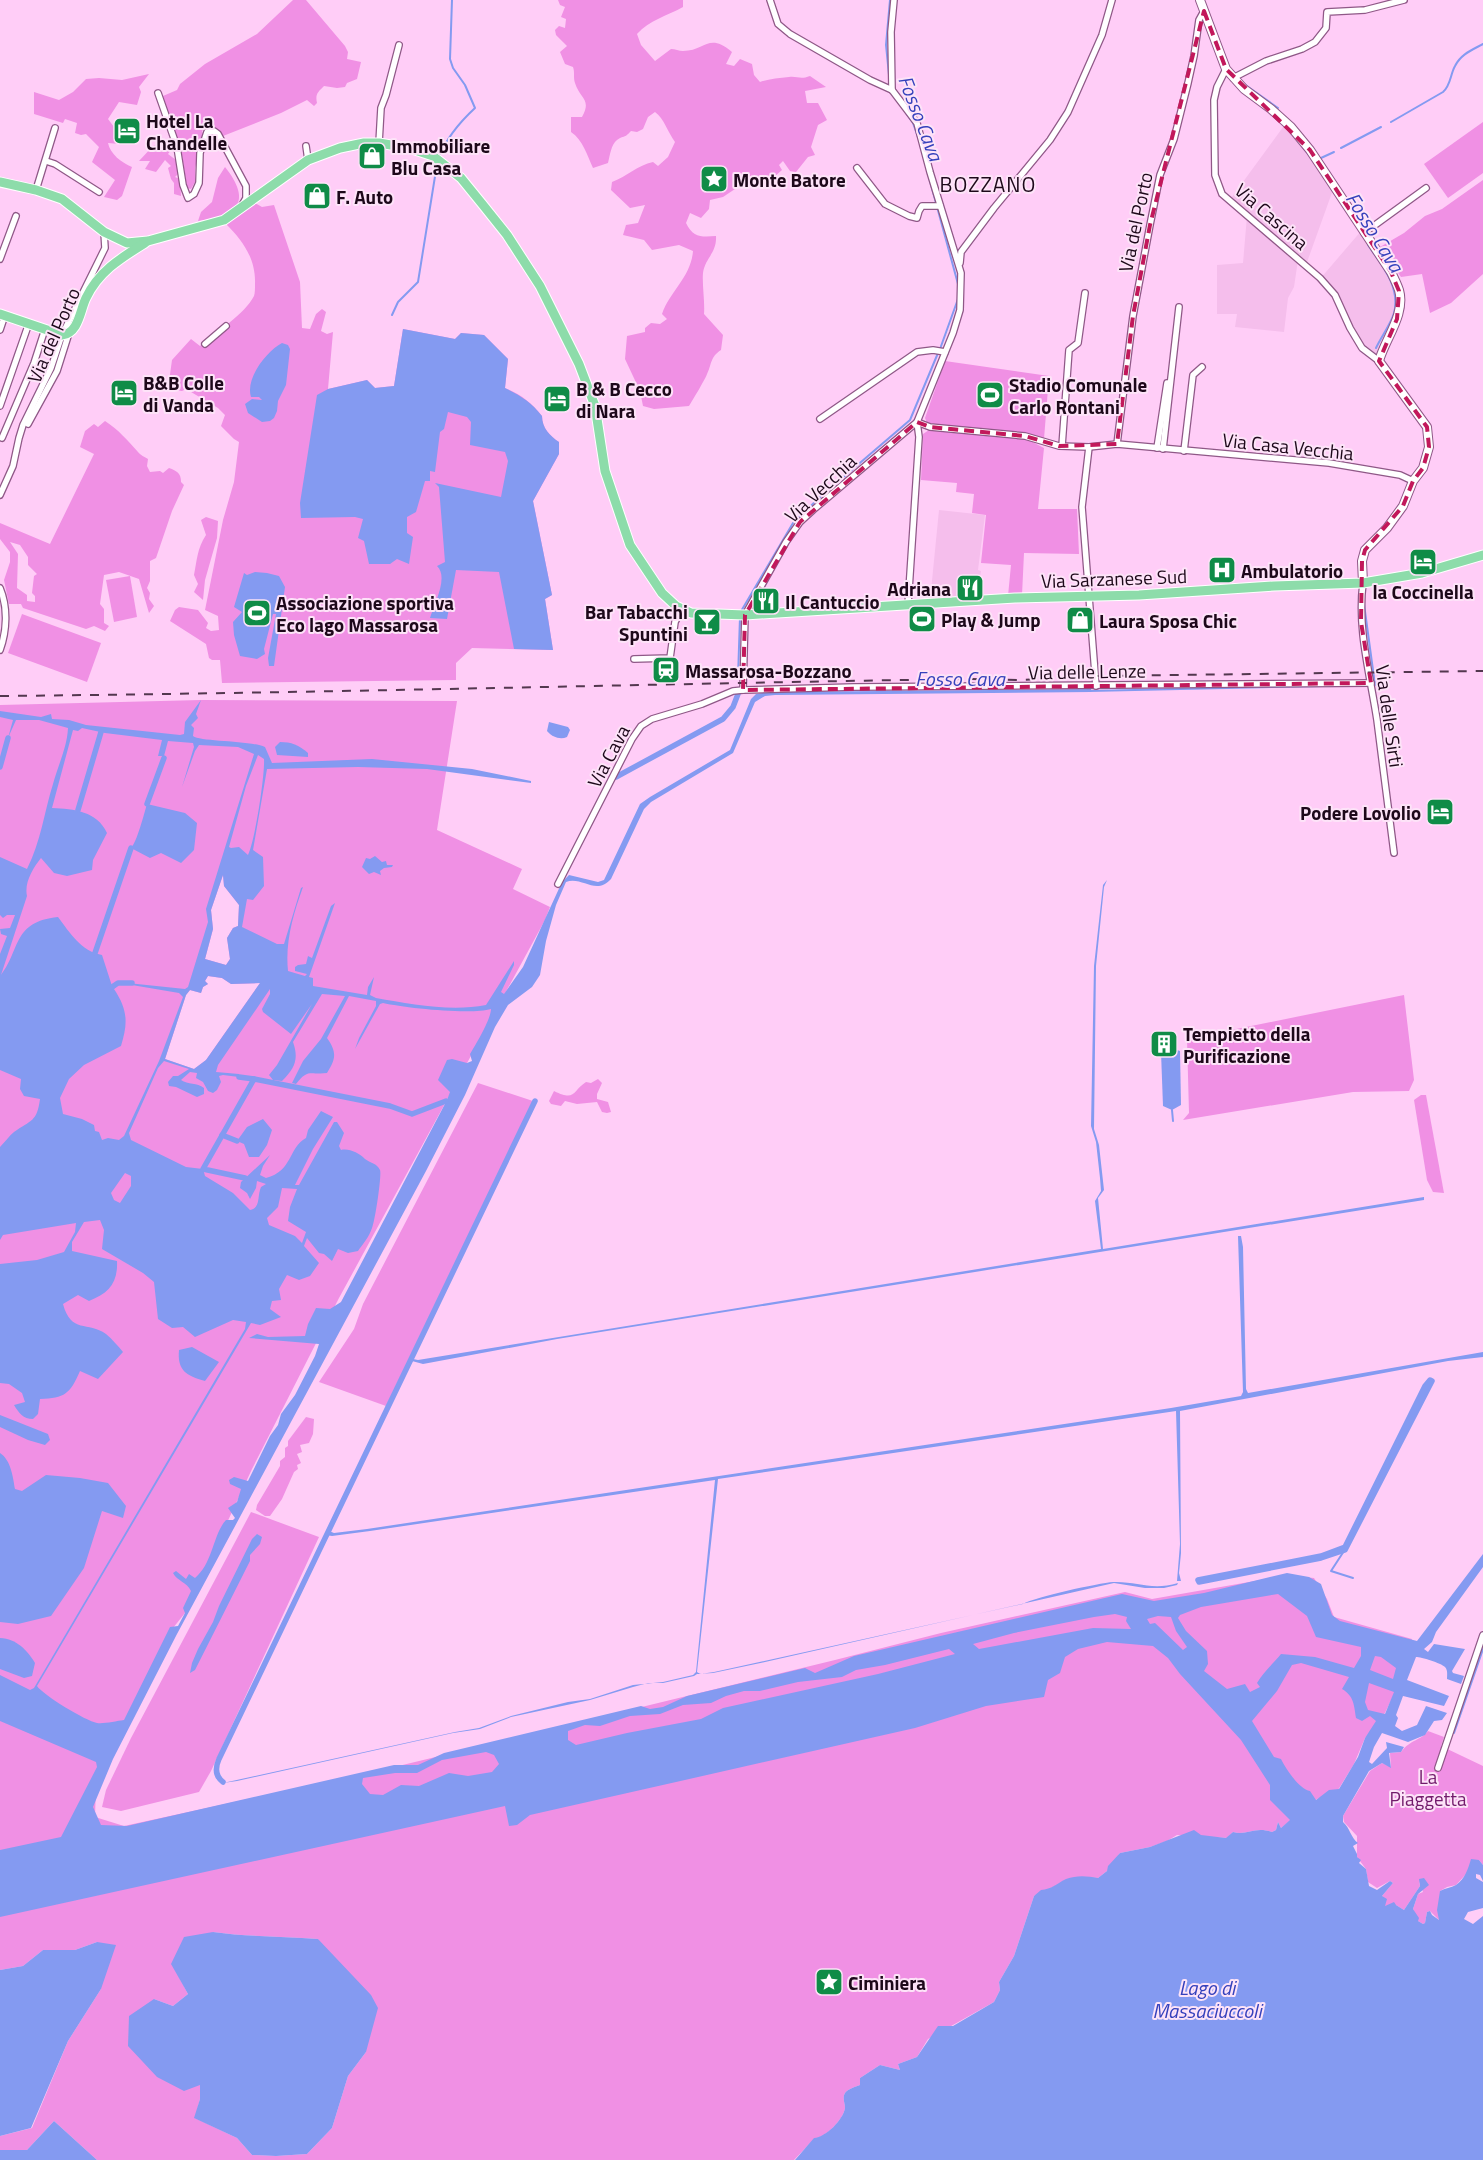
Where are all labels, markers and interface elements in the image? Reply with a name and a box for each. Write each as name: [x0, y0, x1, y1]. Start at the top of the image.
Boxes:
water label: Fosso Cava: [891, 71, 952, 166]
place label: Hotel La Chandelle: [146, 106, 227, 157]
hotel icon: Hotel La Chandelle: [112, 116, 142, 146]
place label: Immobiliare Blu Casa: [391, 131, 490, 182]
shop icon: Immobiliare Blu Casa: [357, 141, 387, 171]
place icon: Monte Batore: [699, 164, 729, 194]
place label: Monte Batore: [733, 165, 846, 194]
district label: BOZZANO: [940, 168, 1036, 200]
street label: Via del Porto: [1110, 169, 1160, 275]
street label: Via Cascina: [1229, 176, 1316, 257]
shop icon: F. Auto: [302, 181, 332, 211]
place label: F. Auto: [336, 182, 393, 211]
water label: Fosso Cava: [1338, 186, 1412, 279]
street label: Via del Porto: [19, 283, 87, 387]
place label: B&B Colle di Vanda: [143, 368, 224, 419]
place label: Stadio Comunale Carlo Rontani: [1009, 370, 1148, 421]
place label: B & B Cecco di Nara: [576, 374, 672, 425]
hotel icon: B&B Colle di Vanda: [109, 378, 139, 408]
sports icon: Stadio Comunale Carlo Rontani: [975, 380, 1005, 410]
hotel icon: B & B Cecco di Nara: [542, 384, 572, 414]
street label: Via Casa Vecchia: [1221, 425, 1355, 467]
street label: Via Vecchia: [777, 447, 863, 529]
hotel icon: la Coccinella: [1408, 547, 1438, 577]
hospital icon: Ambulatorio: [1207, 555, 1237, 585]
place label: Ambulatorio: [1241, 556, 1343, 585]
street label: Via Sarzanese Sud: [1040, 561, 1188, 595]
restaurant icon: Adriana: [955, 573, 985, 603]
place label: Adriana: [887, 574, 951, 603]
place label: la Coccinella: [1372, 577, 1474, 606]
restaurant icon: Il Cantuccio: [751, 586, 781, 616]
place label: Il Cantuccio: [785, 587, 880, 616]
place label: Associazione sportiva Eco lago Massarosa: [276, 588, 454, 639]
place label: Bar Tabacchi Spuntini: [585, 597, 688, 648]
sports icon: Associazione sportiva Eco lago Massarosa: [242, 598, 272, 628]
sports icon: Play & Jump: [907, 604, 937, 634]
place label: Play & Jump: [941, 605, 1041, 634]
shop icon: Laura Sposa Chic: [1065, 605, 1095, 635]
place label: Laura Sposa Chic: [1099, 606, 1237, 635]
bar icon: Bar Tabacchi Spuntini: [692, 607, 722, 637]
station icon: Massarosa-Bozzano: [651, 655, 681, 685]
street label: Via delle Lenze: [1028, 655, 1146, 687]
place label: Massarosa-Bozzano: [685, 656, 852, 685]
water label: Fosso Cava: [915, 663, 1006, 694]
street label: Via delle Sirti: [1368, 663, 1412, 769]
street label: Via Cava: [579, 719, 637, 792]
hotel icon: Podere Lovolio: [1425, 797, 1455, 827]
place label: Podere Lovolio: [1300, 798, 1421, 827]
place label: Tempietto della Purificazione: [1183, 1019, 1311, 1070]
building icon: Tempietto della Purificazione: [1149, 1029, 1179, 1059]
park label: La Piaggetta: [1390, 1762, 1467, 1813]
place icon: Ciminiera: [814, 1967, 844, 1997]
place label: Ciminiera: [848, 1968, 926, 1997]
water label: Lago di Massaciuccoli: [1152, 1972, 1264, 2026]

